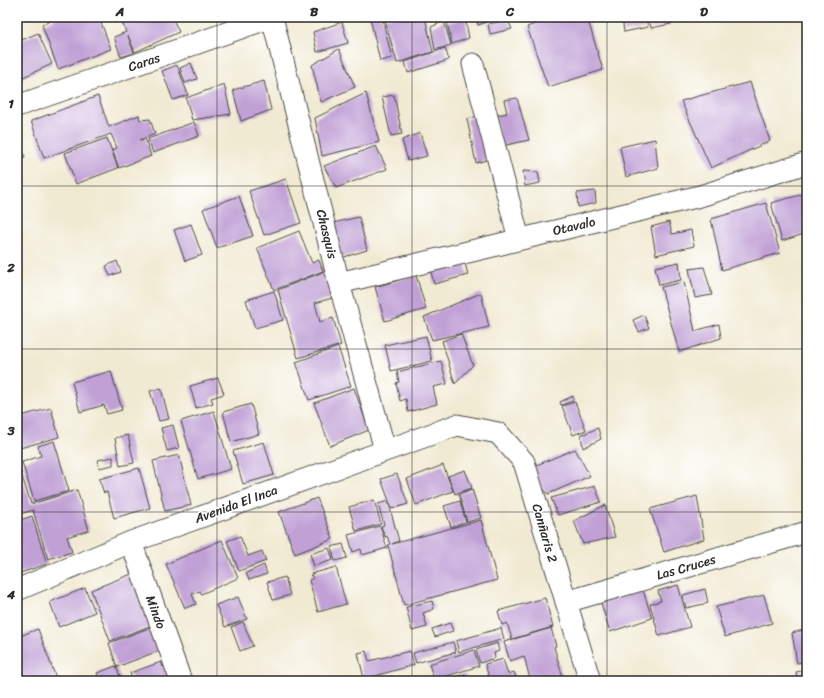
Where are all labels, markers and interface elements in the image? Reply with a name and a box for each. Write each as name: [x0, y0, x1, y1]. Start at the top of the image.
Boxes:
text: A: [115, 0, 124, 23]
text: B: [310, 0, 319, 23]
text: C: [505, 0, 515, 23]
text: D: [700, 0, 708, 23]
street label: Caras: [125, 46, 163, 78]
text: 1: [8, 92, 14, 115]
street label: Chasquis: [310, 207, 344, 262]
street label: Otavalo: [550, 210, 598, 242]
text: 2: [6, 256, 15, 279]
text: 3: [6, 419, 15, 442]
street label: Avenida El Inca: [190, 478, 281, 530]
street label: Canñaris 2: [526, 501, 565, 566]
street label: Las Cruces: [653, 547, 719, 586]
text: 4: [6, 583, 16, 606]
street label: Mindo: [139, 592, 173, 633]

